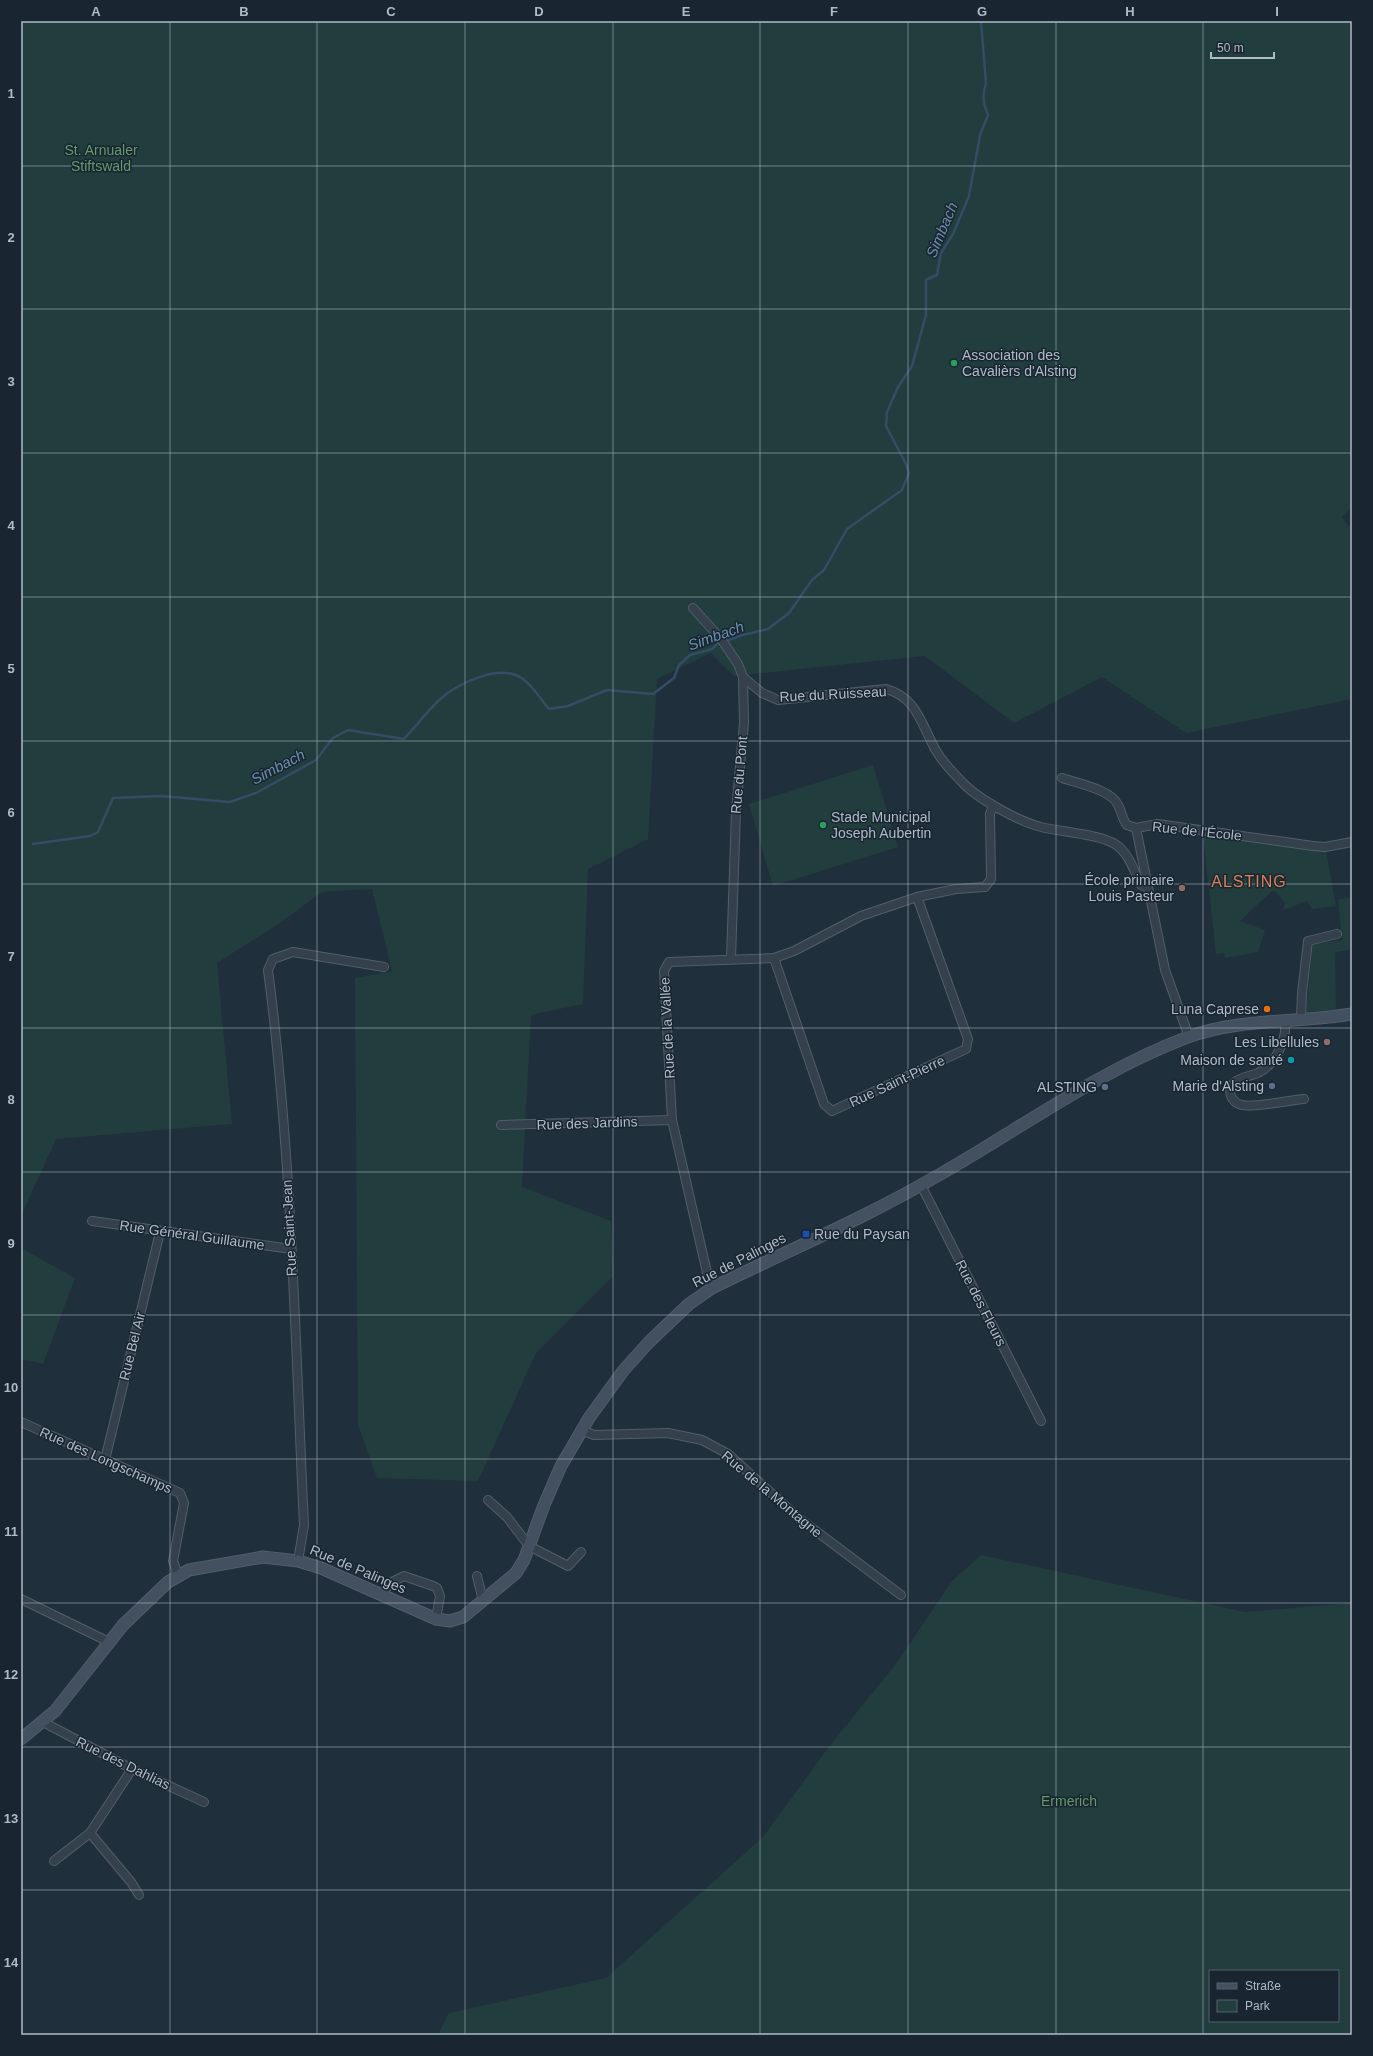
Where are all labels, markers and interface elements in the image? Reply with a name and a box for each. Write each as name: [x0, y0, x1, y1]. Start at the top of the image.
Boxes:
text: A: [91, 4, 101, 19]
text: B: [239, 4, 249, 19]
text: C: [386, 4, 396, 19]
text: D: [534, 4, 544, 19]
text: E: [682, 4, 691, 19]
text: F: [830, 4, 838, 19]
text: G: [977, 4, 987, 19]
text: H: [1125, 4, 1135, 19]
text: I: [1275, 4, 1279, 19]
scale bar: [1211, 34, 1274, 60]
text: 50 m: [1217, 41, 1244, 55]
text: 1: [7, 86, 15, 101]
park label: St. Arnualer Stiftswald: [64, 142, 138, 174]
water label: Simbach: [922, 200, 961, 260]
text: 2: [7, 230, 15, 245]
place label: Association des Cavalièrs d'Alsting: [962, 347, 1077, 379]
marker: Association des Cavalièrs d'Alsting: [949, 358, 959, 368]
text: 3: [7, 374, 15, 389]
text: 4: [7, 518, 15, 533]
water label: Simbach: [686, 618, 746, 653]
text: 5: [7, 661, 15, 676]
street label: Rue du Ruisseau: [779, 683, 887, 705]
street label: Rue du Pont: [728, 735, 750, 814]
water label: Simbach: [248, 745, 308, 788]
text: 6: [7, 805, 15, 820]
place label: Stade Municipal Joseph Aubertin: [831, 809, 931, 841]
street label: Rue de l'École: [1151, 818, 1243, 844]
marker: Stade Municipal Joseph Aubertin: [818, 820, 828, 830]
place label: École primaire Louis Pasteur: [1085, 872, 1174, 904]
district label: ALSTING: [1211, 873, 1287, 890]
marker: École primaire Louis Pasteur: [1177, 883, 1187, 893]
text: 7: [7, 949, 15, 964]
street label: Rue de la Vallée: [656, 977, 678, 1079]
place label: Luna Caprese: [1171, 1001, 1259, 1017]
marker: Luna Caprese: [1262, 1004, 1272, 1014]
place label: Les Libellules: [1234, 1034, 1319, 1050]
marker: Les Libellules: [1322, 1037, 1332, 1047]
street label: Rue Saint-Pierre: [847, 1052, 947, 1110]
place label: Maison de santé: [1180, 1052, 1283, 1068]
marker: Maison de santé: [1286, 1055, 1296, 1065]
place label: Marie d'Alsting: [1173, 1078, 1264, 1094]
place label: ALSTING: [1037, 1079, 1097, 1095]
marker: Marie d'Alsting: [1267, 1081, 1277, 1091]
marker: ALSTING: [1100, 1082, 1110, 1092]
text: 8: [7, 1092, 15, 1107]
street label: Rue des Jardins: [536, 1113, 638, 1133]
street label: Rue Saint-Jean: [278, 1179, 300, 1277]
street label: Rue Général Guillaume: [118, 1217, 266, 1253]
place label: Rue du Paysan: [814, 1226, 910, 1242]
marker: Rue du Paysan: [801, 1229, 811, 1239]
street label: Rue de Palinges: [690, 1230, 788, 1290]
text: 9: [7, 1236, 15, 1251]
street label: Rue des Fleurs: [952, 1257, 1010, 1349]
street label: Rue Bel Air: [116, 1310, 148, 1382]
text: 10: [4, 1380, 18, 1395]
street label: Rue des Longschamps: [37, 1424, 175, 1496]
street label: Rue de la Montagne: [719, 1447, 826, 1541]
text: 11: [4, 1524, 18, 1539]
street label: Rue de Palinges: [308, 1542, 408, 1596]
text: 12: [4, 1667, 18, 1682]
street label: Rue des Dahlias: [73, 1733, 173, 1793]
park label: Ermerich: [1041, 1793, 1097, 1809]
text: 13: [4, 1811, 18, 1826]
text: 14: [4, 1955, 19, 1970]
legend: [1209, 1970, 1339, 2022]
text: Straße: [1245, 1979, 1281, 1993]
text: Park: [1245, 1999, 1271, 2013]

